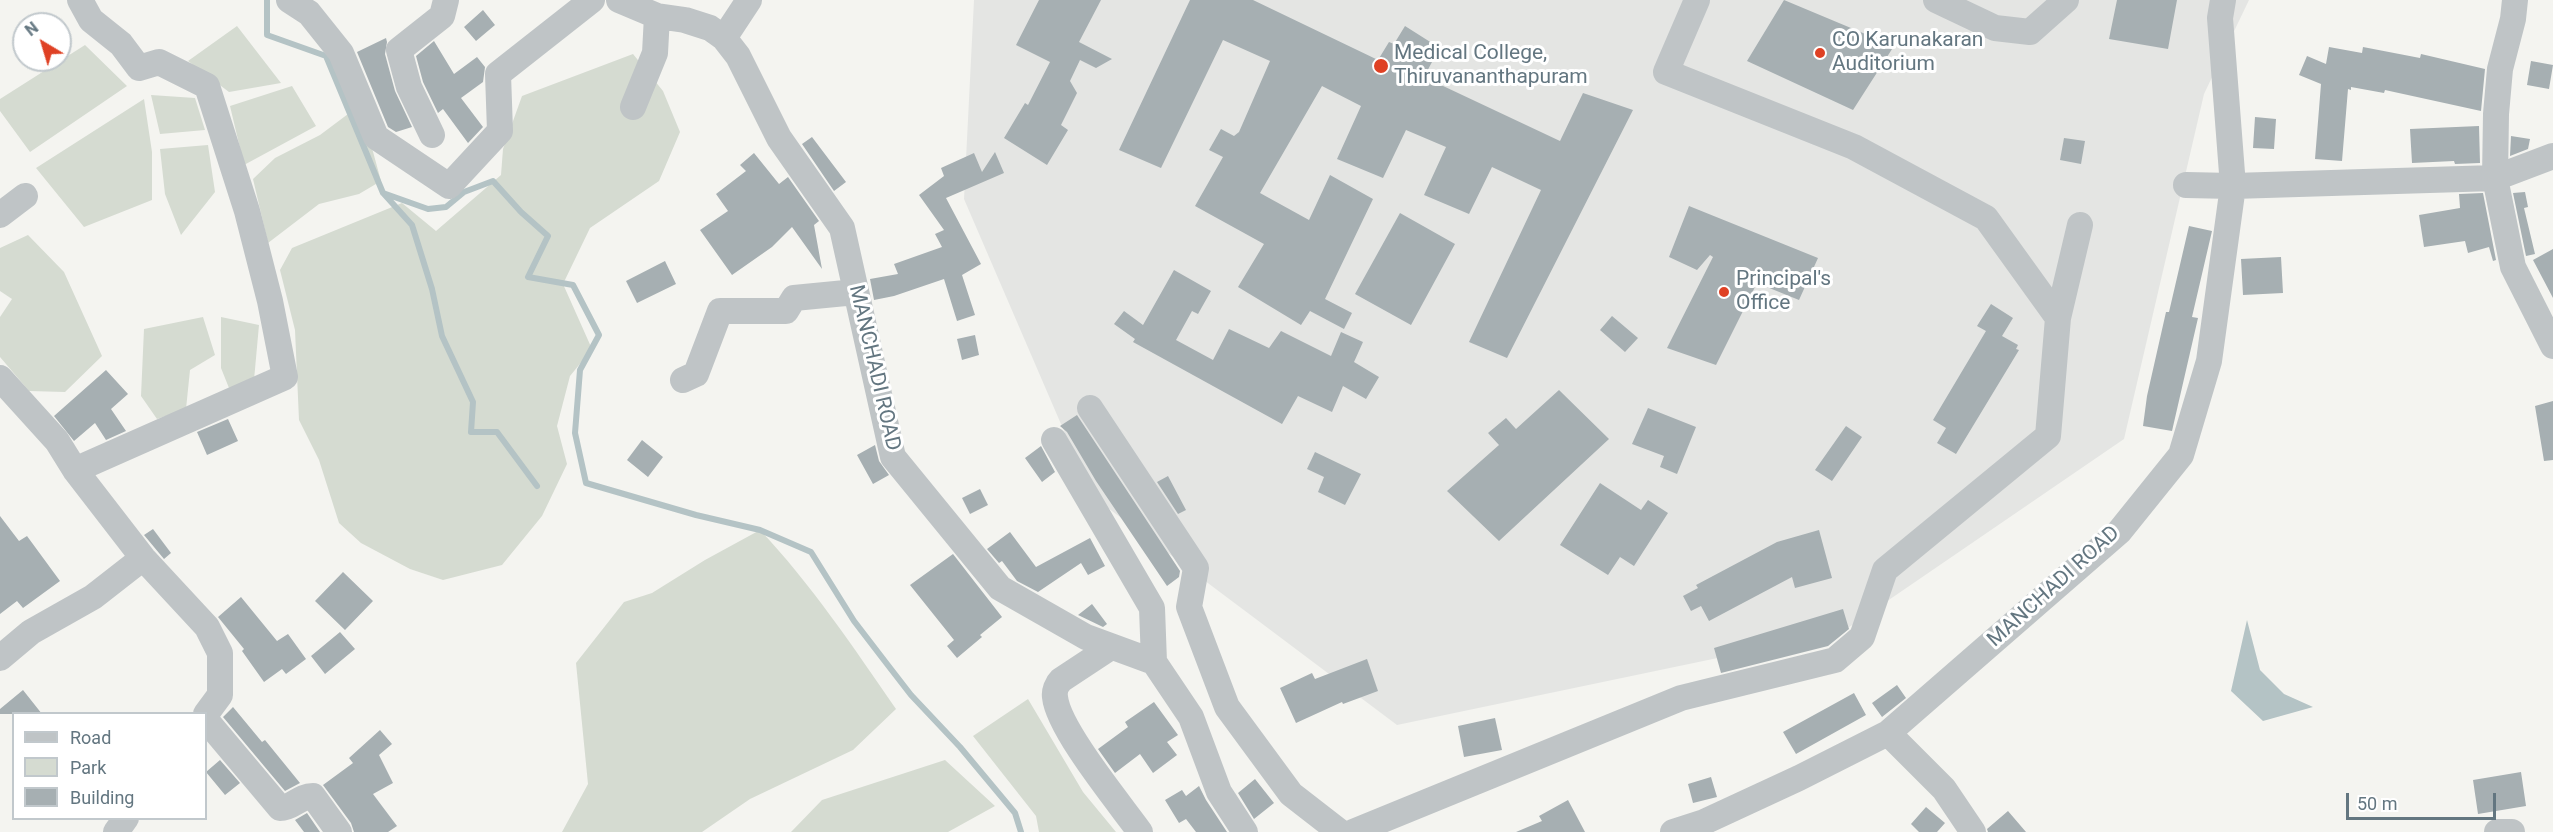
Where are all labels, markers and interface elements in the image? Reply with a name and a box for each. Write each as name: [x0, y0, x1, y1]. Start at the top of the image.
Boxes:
north arrow: [12, 12, 72, 72]
text: N: [22, 18, 42, 40]
place label: CO Karunakaran Auditorium: [1832, 28, 1983, 78]
place label: Medical College, Thiruvananthapuram: [1394, 41, 1588, 91]
marker: CO Karunakaran Auditorium: [1813, 46, 1827, 60]
marker: Medical College, Thiruvananthapuram: [1372, 57, 1390, 75]
place label: Principal's Office: [1736, 267, 1831, 317]
street label: MANCHADI ROAD: [843, 283, 905, 453]
marker: Principal's Office: [1717, 285, 1731, 299]
street label: MANCHADI ROAD: [1983, 521, 2125, 653]
legend: [12, 712, 207, 820]
text: Road: [70, 727, 111, 748]
text: Park: [70, 757, 106, 778]
scale bar: [2349, 781, 2499, 819]
text: Building: [70, 787, 134, 808]
text: 50 m: [2357, 793, 2397, 814]

